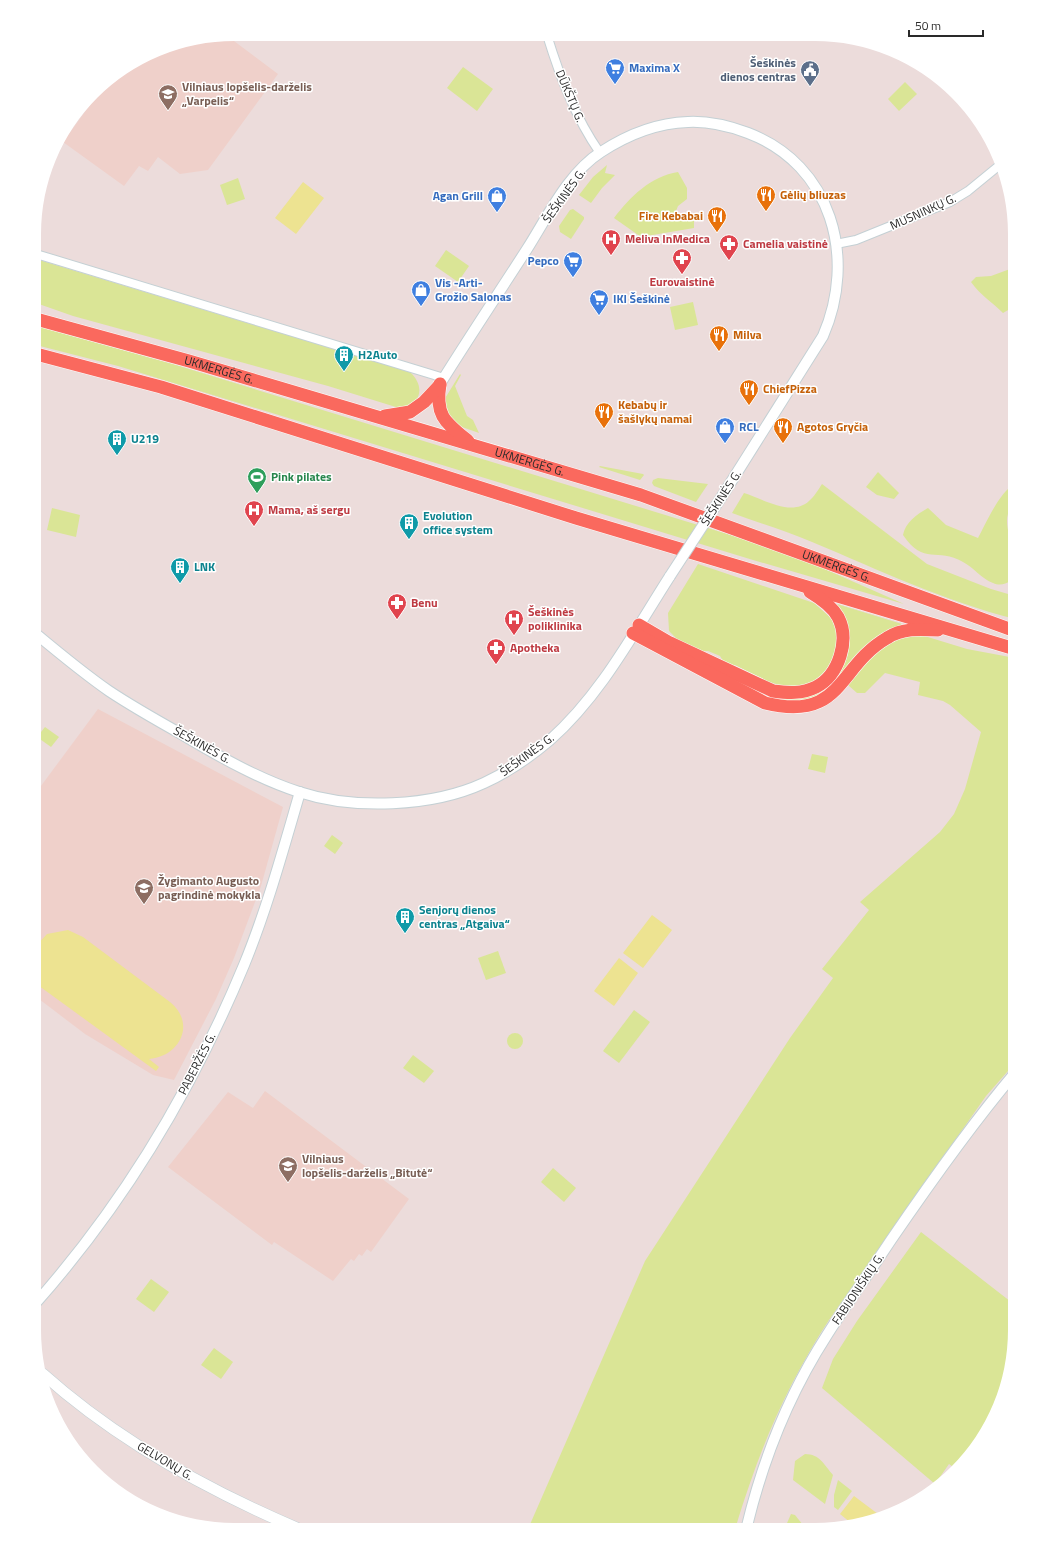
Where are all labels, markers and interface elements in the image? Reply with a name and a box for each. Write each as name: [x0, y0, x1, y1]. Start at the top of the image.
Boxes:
scale bar: [909, 12, 983, 38]
text: 50 m: [915, 16, 941, 35]
place label: Šeškinės dienos centras: [720, 53, 796, 86]
supermarket icon: Maxima X: [604, 57, 626, 85]
place label: Maxima X: [629, 58, 680, 77]
public building icon: Šeškinės dienos centras: [799, 59, 821, 87]
street label: DŪKŠTŲ G.: [551, 67, 590, 125]
place label: Vilniaus lopšelis-darželis „Varpelis“: [181, 77, 312, 110]
school or university icon: Vilniaus lopšelis-darželis „Varpelis“: [157, 83, 179, 111]
street label: ŠEŠKINĖS G.: [537, 165, 590, 227]
restaurant icon: Gėlių bliuzas: [755, 184, 777, 212]
shop icon: Agan Grill: [486, 185, 508, 213]
place label: Gėlių bliuzas: [780, 185, 846, 204]
place label: Agan Grill: [433, 186, 483, 205]
street label: MUSNINKŲ G.: [887, 188, 959, 235]
restaurant icon: Fire Kebabai: [706, 205, 728, 233]
place label: Fire Kebabai: [639, 206, 703, 225]
hospital icon: Meliva InMedica: [600, 228, 622, 256]
place label: Meliva InMedica: [625, 229, 710, 248]
pharmacy icon: Camelia vaistinė: [718, 233, 740, 261]
place label: Camelia vaistinė: [743, 234, 828, 253]
pharmacy icon: Eurovaistinė: [671, 247, 693, 275]
supermarket icon: Pepco: [562, 250, 584, 278]
place label: Pepco: [528, 251, 559, 270]
place label: Eurovaistinė: [649, 272, 715, 291]
place label: Vis -Arti- Grožio Salonas: [435, 273, 512, 306]
shop icon: Vis -Arti- Grožio Salonas: [410, 279, 432, 307]
supermarket icon: IKI Šeškinė: [588, 288, 610, 316]
place label: IKI Šeškinė: [613, 289, 670, 308]
restaurant icon: Milva: [708, 324, 730, 352]
place label: Milva: [733, 325, 762, 344]
building icon: H2Auto: [333, 344, 355, 372]
place label: H2Auto: [358, 345, 397, 364]
street label: UKMERGĖS G.: [182, 350, 256, 389]
restaurant icon: ChiefPizza: [738, 378, 760, 406]
place label: ChiefPizza: [763, 379, 817, 398]
place label: Kebabų ir šašlykų namai: [618, 395, 692, 428]
restaurant icon: Kebabų ir šašlykų namai: [593, 401, 615, 429]
shop icon: RCL: [714, 416, 736, 444]
restaurant icon: Agotos Gryčia: [772, 416, 794, 444]
place label: RCL: [739, 417, 759, 436]
place label: Agotos Gryčia: [797, 417, 868, 436]
building icon: U219: [106, 428, 128, 456]
place label: U219: [131, 429, 159, 448]
street label: UKMERGĖS G.: [493, 442, 567, 481]
sports icon: Pink pilates: [246, 466, 268, 494]
street label: ŠEŠKINĖS G.: [695, 466, 746, 529]
place label: Pink pilates: [271, 467, 332, 486]
hospital icon: Mama, aš sergu: [243, 499, 265, 527]
place label: Mama, aš sergu: [268, 500, 350, 519]
place label: Evolution office system: [423, 506, 493, 539]
building icon: Evolution office system: [398, 512, 420, 540]
street label: UKMERGĖS G.: [800, 544, 874, 587]
building icon: LNK: [169, 556, 191, 584]
place label: LNK: [194, 557, 215, 576]
pharmacy icon: Benu: [386, 592, 408, 620]
place label: Benu: [411, 593, 438, 612]
place label: Šeškinės poliklinika: [528, 602, 582, 635]
hospital icon: Šeškinės poliklinika: [503, 608, 525, 636]
pharmacy icon: Apotheka: [485, 637, 507, 665]
place label: Apotheka: [510, 638, 560, 657]
street label: ŠEŠKINĖS G.: [170, 721, 235, 768]
street label: ŠEŠKINĖS G.: [496, 728, 558, 781]
place label: Žygimanto Augusto pagrindinė mokykla: [158, 871, 261, 904]
school or university icon: Žygimanto Augusto pagrindinė mokykla: [133, 877, 155, 905]
place label: Senjorų dienos centras „Atgaiva“: [419, 900, 510, 933]
building icon: Senjorų dienos centras „Atgaiva“: [394, 906, 416, 934]
street label: PABERŽĖS G.: [173, 1029, 220, 1098]
place label: Vilniaus lopšelis-darželis „Bitutė“: [302, 1149, 433, 1182]
school or university icon: Vilniaus lopšelis-darželis „Bitutė“: [277, 1155, 299, 1183]
street label: FABIJONIŠKIŲ G.: [827, 1249, 889, 1328]
street label: GELVONŲ G.: [134, 1436, 197, 1485]

